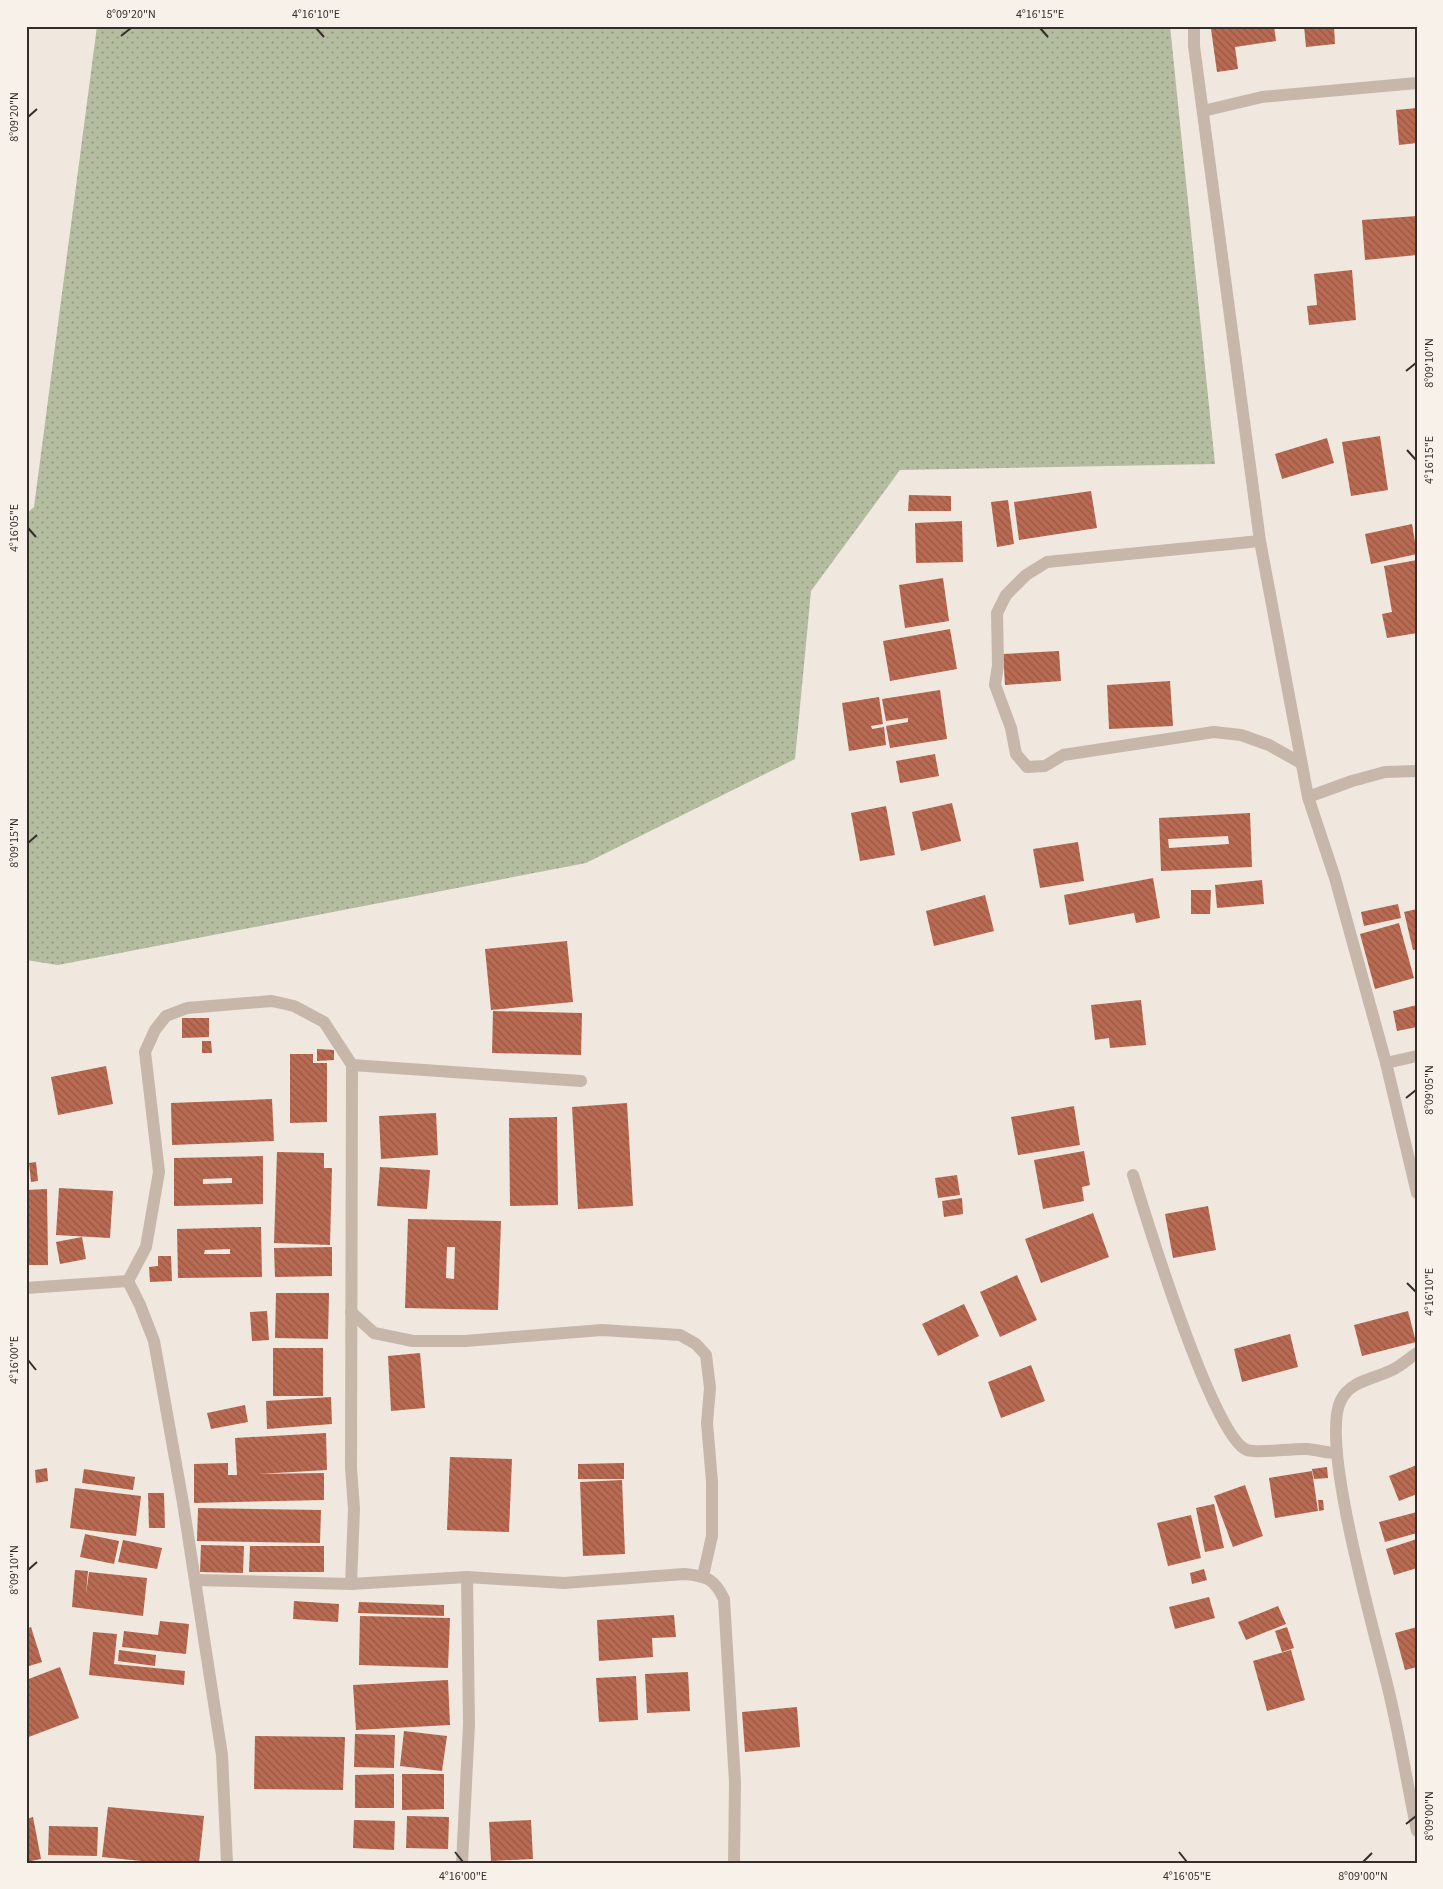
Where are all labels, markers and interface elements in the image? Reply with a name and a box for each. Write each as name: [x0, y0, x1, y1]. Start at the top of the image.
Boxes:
text: 8°09'20"N: [106, 6, 156, 23]
text: 4°16'10"E: [292, 6, 340, 23]
text: 4°16'15"E: [1016, 6, 1064, 23]
text: 8°09'20"N: [6, 92, 23, 142]
text: 8°09'10"N: [1421, 338, 1438, 388]
text: 4°16'15"E: [1421, 436, 1438, 484]
text: 4°16'05"E: [6, 504, 23, 552]
text: 8°09'15"N: [6, 818, 23, 868]
text: 8°09'05"N: [1421, 1065, 1438, 1115]
text: 4°16'10"E: [1421, 1268, 1438, 1316]
text: 4°16'00"E: [6, 1336, 23, 1384]
text: 8°09'10"N: [6, 1545, 23, 1595]
text: 8°09'00"N: [1421, 1791, 1438, 1841]
text: 4°16'00"E: [439, 1868, 487, 1885]
text: 4°16'05"E: [1163, 1868, 1211, 1885]
text: 8°09'00"N: [1338, 1868, 1388, 1885]

